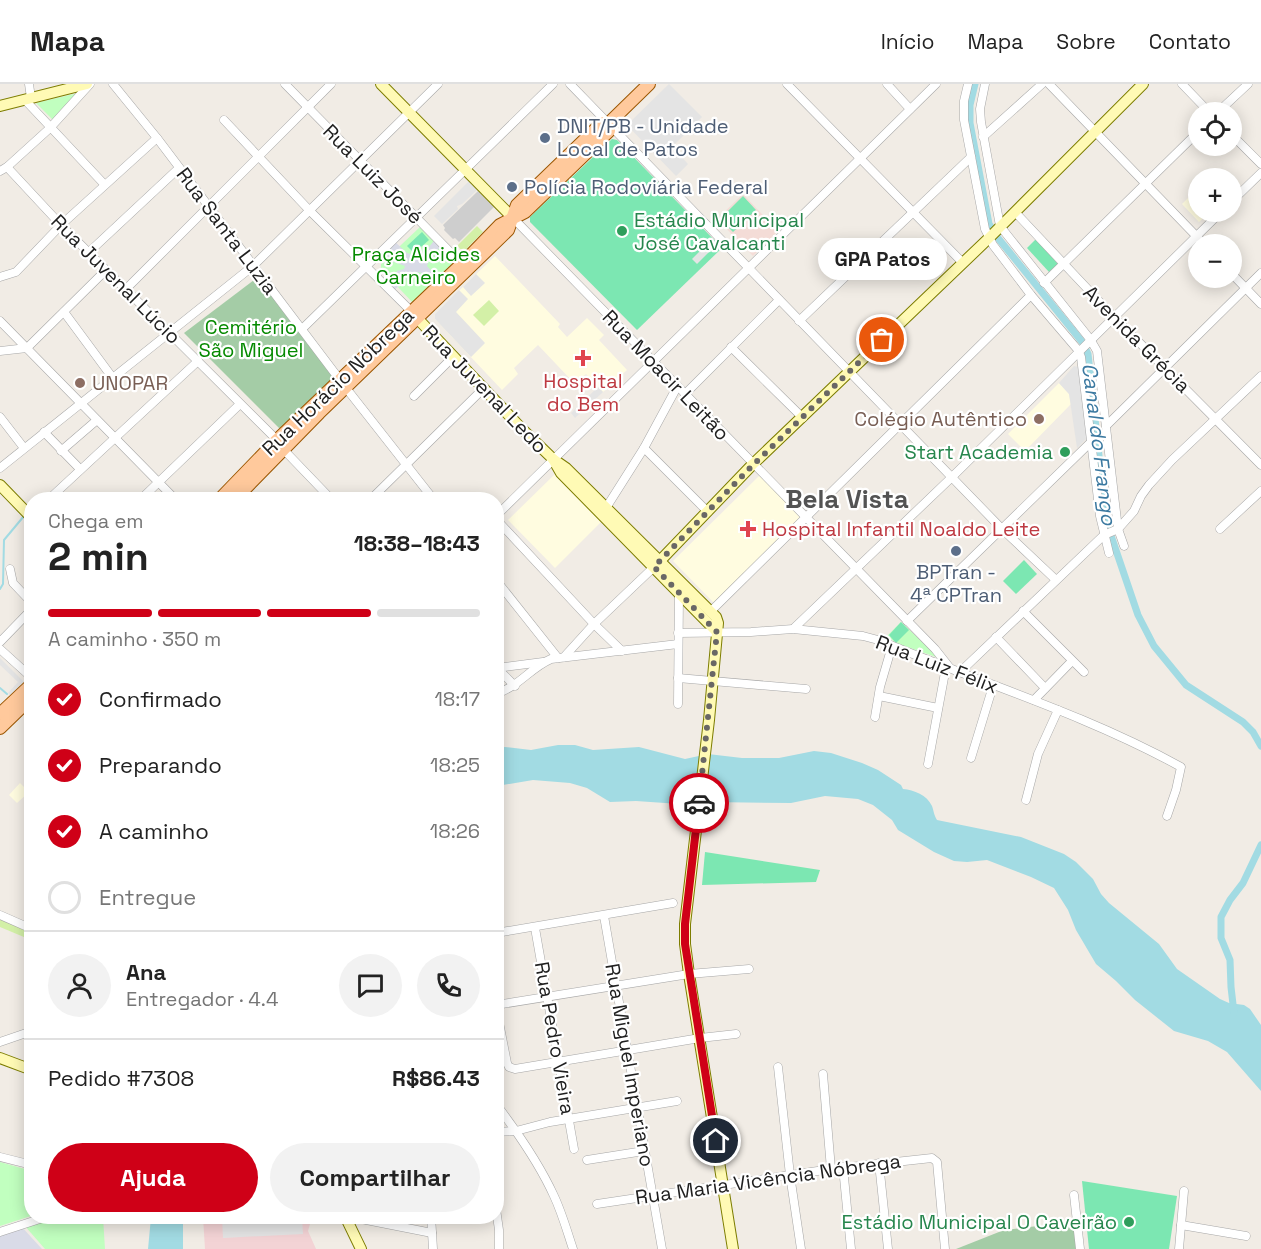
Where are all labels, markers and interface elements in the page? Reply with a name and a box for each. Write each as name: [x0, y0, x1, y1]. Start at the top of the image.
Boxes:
text: Mapa: [30, 23, 105, 59]
text: Início: [881, 28, 934, 55]
text: Mapa: [967, 28, 1023, 55]
text: Sobre: [1056, 28, 1116, 55]
text: Contato: [1149, 28, 1231, 55]
map controls: [1188, 102, 1242, 288]
button: locate: [1188, 102, 1242, 156]
place label: DNIT/PB - Unidade Local de Patos: [557, 113, 729, 162]
street label: Rua Luiz José: [317, 118, 429, 230]
marker: DNIT/PB - Unidade Local de Patos: [538, 131, 552, 145]
street label: Rua Santa Luzia: [171, 162, 283, 300]
button: +: [1188, 168, 1242, 222]
place label: Polícia Rodoviária Federal: [524, 174, 768, 200]
marker: Polícia Rodoviária Federal: [505, 180, 519, 194]
place label: Estádio Municipal José Cavalcanti: [634, 207, 804, 256]
street label: Rua Juvenal Lúcio: [45, 208, 187, 350]
marker: Estádio Municipal José Cavalcanti: [615, 224, 629, 238]
button: −: [1188, 234, 1242, 288]
callout: GPA Patos: [818, 238, 946, 280]
park label: Praça Alcides Carneiro: [352, 241, 480, 290]
text: GPA Patos: [835, 246, 930, 272]
street label: Avenida Grécia: [1078, 280, 1196, 398]
street label: Rua Horácio Nóbrega: [256, 303, 420, 461]
street label: Rua Moacir Leitão: [597, 304, 735, 446]
park label: Cemitério São Miguel: [198, 314, 304, 363]
pin: [856, 314, 907, 365]
street label: Rua Juvenal Ledo: [417, 319, 553, 459]
icon: bag: [865, 323, 898, 356]
marker: Hospital do Bem: [574, 349, 592, 367]
water label: Canal do Frango: [1076, 361, 1123, 528]
place label: Hospital do Bem: [543, 368, 623, 417]
place label: UNOPAR: [92, 370, 168, 396]
marker: UNOPAR: [73, 376, 87, 390]
place label: Colégio Autêntico: [854, 406, 1027, 432]
marker: Colégio Autêntico: [1032, 412, 1046, 426]
place label: Start Academia: [904, 439, 1053, 465]
marker: Start Academia: [1058, 445, 1072, 459]
district label: Bela Vista: [785, 482, 909, 516]
text: Chega em: [48, 508, 143, 534]
place label: Hospital Infantil Noaldo Leite: [762, 516, 1040, 542]
marker: Hospital Infantil Noaldo Leite: [739, 520, 757, 538]
text: 18:38–18:43: [354, 529, 480, 557]
text: 2 min: [48, 532, 149, 581]
marker: BPTran - 4ª CPTran: [949, 544, 963, 558]
place label: BPTran - 4ª CPTran: [910, 559, 1002, 608]
text: A caminho · 350 m: [48, 626, 221, 652]
street label: Rua Luiz Félix: [872, 629, 1002, 699]
icon: check: [48, 683, 81, 716]
text: Confirmado: [99, 685, 222, 713]
text: 18:17: [434, 686, 480, 712]
icon: check: [48, 749, 81, 782]
text: Preparando: [99, 751, 222, 779]
text: 18:25: [430, 752, 480, 778]
courier: [669, 773, 729, 833]
icon: car: [683, 787, 716, 820]
icon: check: [48, 815, 81, 848]
text: A caminho: [99, 817, 209, 845]
text: 18:26: [430, 818, 480, 844]
text: Entregue: [99, 883, 196, 911]
button: person: [48, 954, 111, 1017]
button: chat: [339, 954, 402, 1017]
button: phone: [417, 954, 480, 1017]
text: Ana: [126, 958, 166, 986]
street label: Rua Pedro Vieira: [529, 959, 581, 1117]
street label: Rua Miguel Imperiano: [599, 961, 661, 1169]
text: Entregador · 4.4: [126, 986, 278, 1012]
text: Pedido #7308: [48, 1064, 194, 1092]
text: R$86.43: [392, 1064, 480, 1092]
pin: [690, 1115, 741, 1166]
icon: home: [699, 1124, 732, 1157]
button: Ajuda: [48, 1143, 258, 1212]
button: Compartilhar: [270, 1143, 480, 1212]
street label: Rua Maria Vicência Nóbrega: [634, 1147, 902, 1211]
place label: Estádio Municipal O Caveirão: [842, 1209, 1117, 1235]
marker: Estádio Municipal O Caveirão: [1122, 1215, 1136, 1229]

